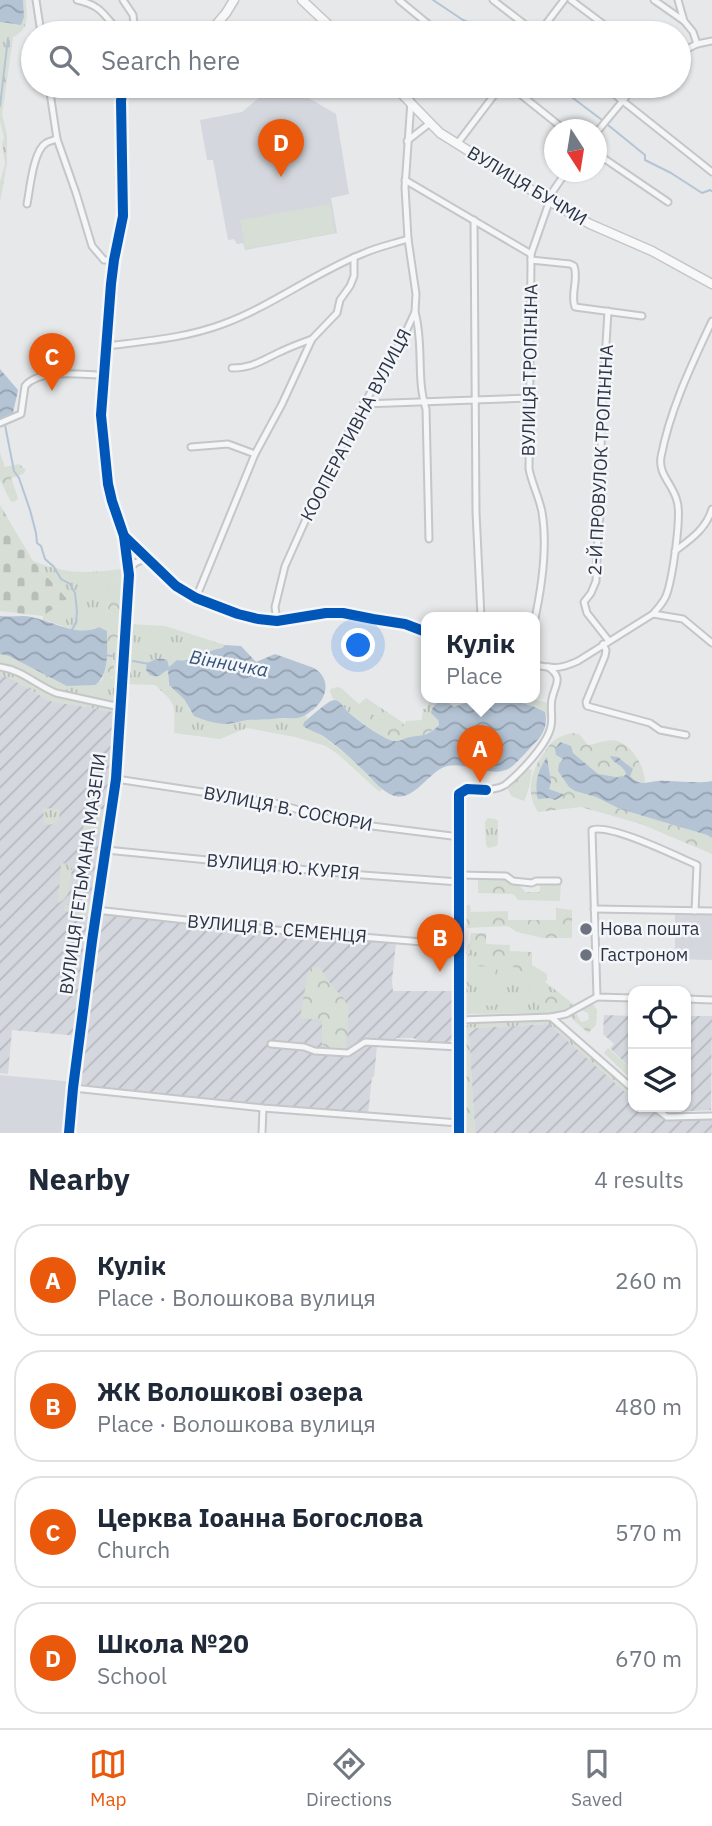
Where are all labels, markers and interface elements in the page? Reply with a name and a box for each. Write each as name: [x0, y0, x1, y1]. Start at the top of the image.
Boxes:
search box: [21, 21, 691, 98]
icon: search: [45, 41, 83, 79]
text: Search here: [101, 43, 240, 77]
pin: D: [258, 119, 304, 177]
north arrow: [544, 119, 607, 182]
street label: ВУЛИЦЯ БУЧМИ: [463, 141, 591, 230]
street label: ВУЛИЦЯ ТРОПІНІНА: [516, 283, 543, 457]
street label: КООПЕРАТИВНА ВУЛИЦЯ: [295, 325, 416, 525]
pin: C: [29, 333, 75, 391]
street label: 2-Й ПРОВУЛОК ТРОПІНІНА: [583, 343, 618, 576]
popup: [421, 612, 540, 703]
text: Кулік: [446, 626, 515, 660]
your location: [341, 628, 375, 662]
water label: Вінничка: [188, 644, 270, 682]
text: Place: [446, 660, 503, 690]
pin: A: [457, 725, 503, 783]
street label: ВУЛИЦЯ ГЕТЬМАНА МАЗЕПИ: [54, 752, 111, 996]
street label: ВУЛИЦЯ В. СОСЮРИ: [202, 781, 375, 836]
street label: ВУЛИЦЯ Ю. КУРІЯ: [206, 848, 360, 885]
street label: ВУЛИЦЯ В. СЕМЕНЦЯ: [186, 909, 368, 948]
pin: B: [417, 914, 463, 972]
place label: Нова пошта: [600, 917, 700, 940]
marker: Нова пошта: [578, 921, 594, 937]
place label: Гастроном: [600, 943, 688, 966]
marker: Гастроном: [578, 947, 594, 963]
map controls: [628, 986, 691, 1112]
button: locate: [628, 986, 691, 1049]
button: layers: [628, 1049, 691, 1112]
text: Nearby: [28, 1159, 130, 1198]
text: 4 results: [594, 1164, 684, 1194]
text: Кулік: [97, 1248, 166, 1282]
text: A: [45, 1265, 61, 1295]
text: 260 m: [615, 1265, 682, 1295]
text: Place · Волошкова вулиця: [97, 1282, 376, 1312]
text: ЖК Волошкові озера: [97, 1374, 363, 1408]
text: B: [45, 1391, 61, 1421]
text: 480 m: [615, 1391, 682, 1421]
text: Place · Волошкова вулиця: [97, 1408, 376, 1438]
text: Церква Іоанна Богослова: [97, 1500, 423, 1534]
text: C: [46, 1517, 60, 1547]
text: 570 m: [615, 1517, 682, 1547]
text: Church: [97, 1534, 170, 1564]
text: Школа №20: [97, 1626, 249, 1660]
text: D: [45, 1643, 61, 1673]
text: 670 m: [615, 1643, 682, 1673]
text: School: [97, 1660, 167, 1690]
tab: Map: [89, 1745, 127, 1811]
tab: Directions: [306, 1745, 392, 1811]
tab: Saved: [571, 1745, 623, 1811]

